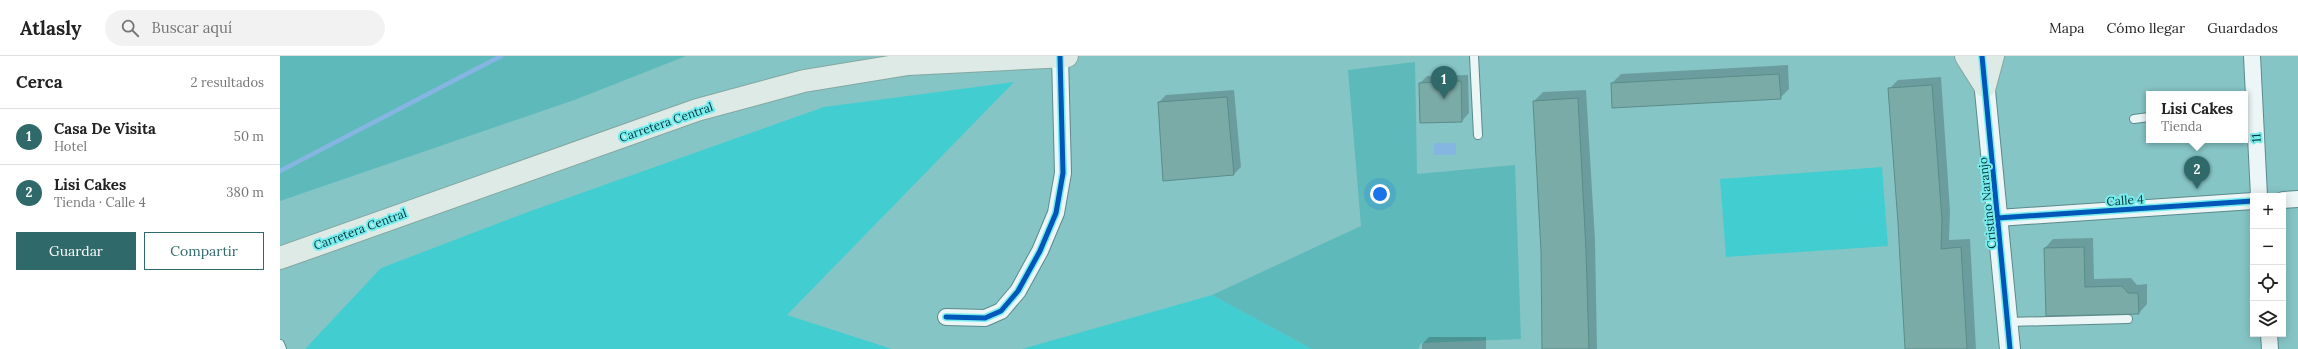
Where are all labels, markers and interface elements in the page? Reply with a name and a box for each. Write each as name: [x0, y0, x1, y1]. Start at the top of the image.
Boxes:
search box: [105, 10, 385, 46]
text: Atlasly: [20, 16, 81, 40]
icon: search: [119, 17, 141, 39]
text: Buscar aquí: [151, 18, 232, 37]
text: Mapa: [2049, 19, 2085, 37]
text: Cómo llegar: [2107, 19, 2185, 37]
text: Guardados: [2207, 19, 2278, 37]
pin: 1: [1431, 66, 1457, 99]
text: Cerca: [16, 71, 63, 93]
text: 2 resultados: [191, 74, 264, 91]
popup: [2146, 91, 2248, 143]
street label: Carretera Central: [617, 99, 715, 145]
text: Lisi Cakes: [2161, 99, 2233, 118]
text: Tienda: [2161, 118, 2202, 135]
text: Casa De Visita: [54, 119, 156, 138]
text: 1: [26, 128, 32, 145]
text: 50 m: [234, 128, 264, 145]
street label: 11: [2248, 133, 2264, 143]
text: Hotel: [54, 138, 87, 155]
street label: Cristino Naranjo: [1975, 156, 1999, 250]
pin: 2: [2184, 156, 2210, 189]
text: Lisi Cakes: [54, 175, 126, 194]
text: 2: [26, 184, 32, 201]
text: 380 m: [226, 184, 264, 201]
your location: [1370, 184, 1390, 204]
street label: Calle 4: [2106, 191, 2145, 209]
map controls: [2250, 193, 2286, 337]
button: +: [2250, 193, 2286, 229]
text: Tienda · Calle 4: [54, 194, 146, 211]
street label: Carretera Central: [311, 205, 409, 253]
button: −: [2250, 229, 2286, 265]
button: Guardar: [16, 232, 136, 270]
button: Compartir: [144, 232, 264, 270]
button: locate: [2250, 265, 2286, 301]
button: layers: [2250, 301, 2286, 337]

